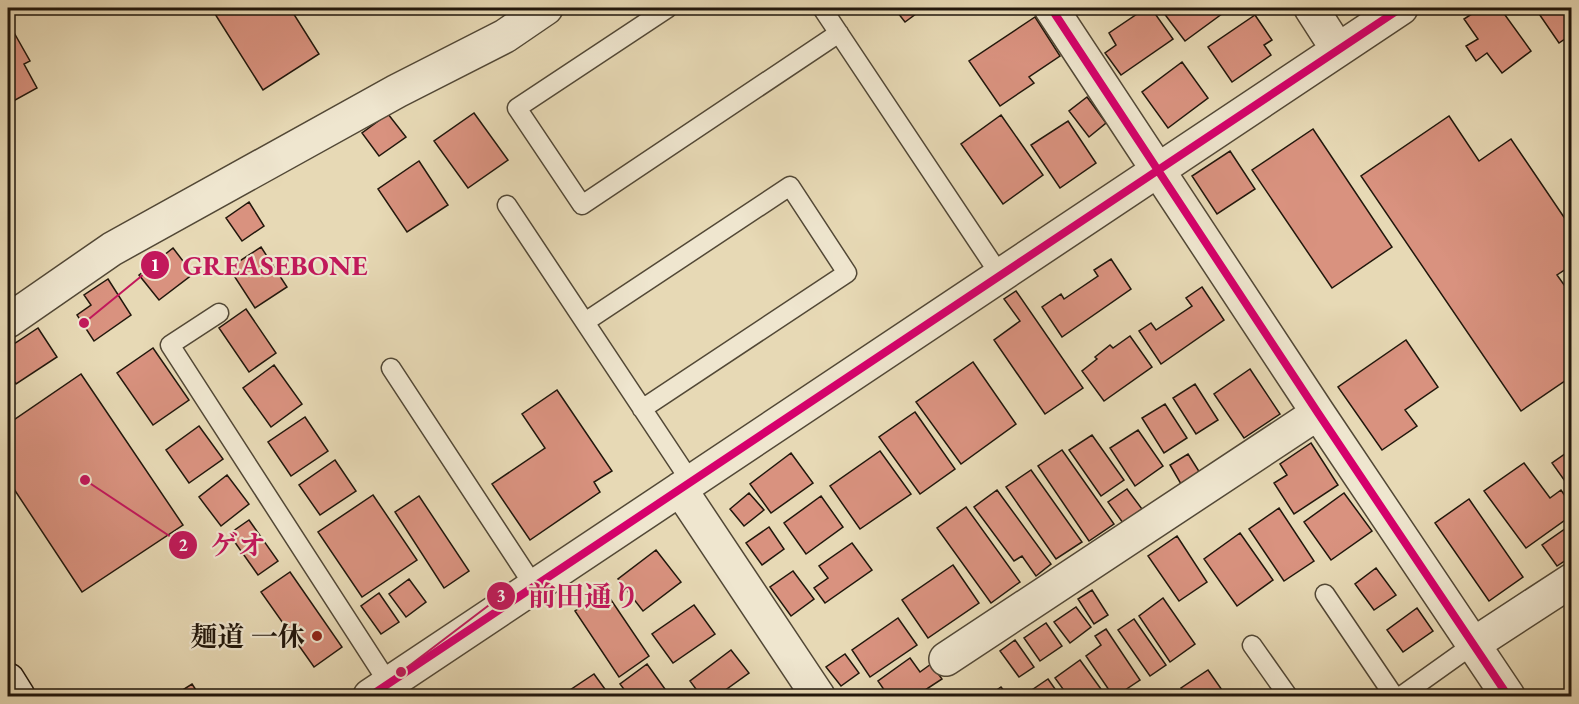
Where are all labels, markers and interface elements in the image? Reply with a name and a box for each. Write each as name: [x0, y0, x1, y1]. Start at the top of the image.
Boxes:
callout: GREASEBONE: [140, 242, 380, 288]
text: GREASEBONE: [182, 247, 368, 283]
text: 1: [150, 253, 160, 276]
callout: ゲオ: [168, 522, 278, 568]
text: ゲオ: [210, 527, 266, 563]
text: 2: [178, 533, 188, 556]
callout: 前田通り: [486, 573, 652, 619]
text: 前田通り: [528, 578, 640, 614]
text: 3: [496, 584, 506, 607]
place label: 麺道 一休: [191, 619, 305, 654]
marker: 麺道 一休: [310, 629, 324, 643]

